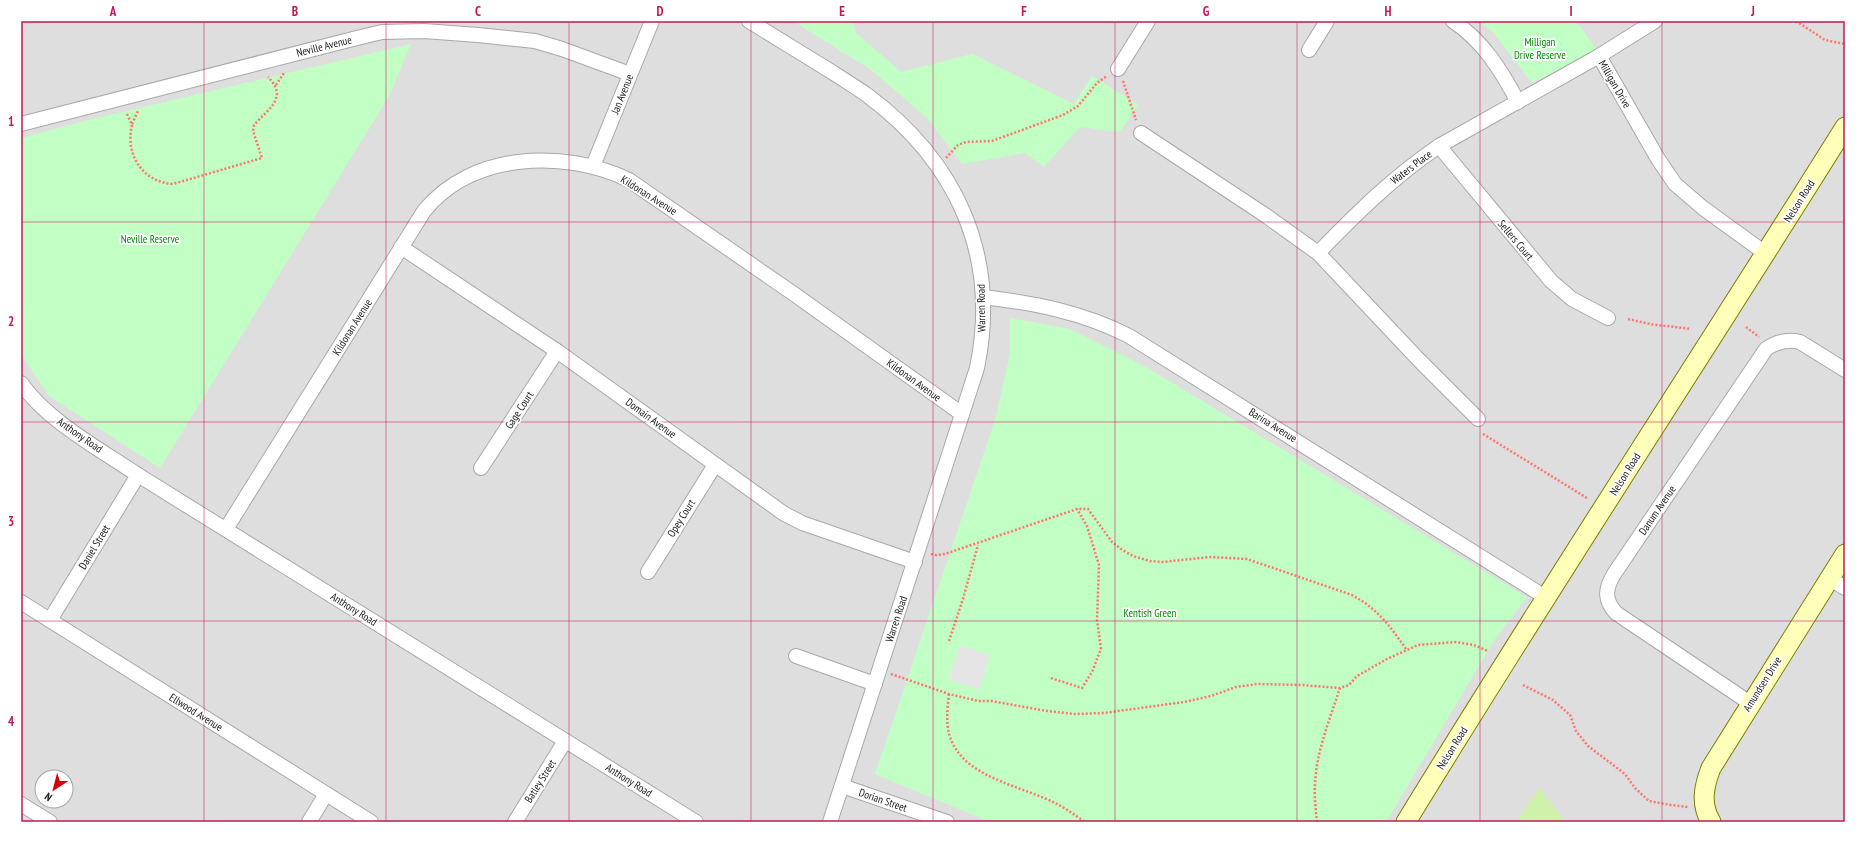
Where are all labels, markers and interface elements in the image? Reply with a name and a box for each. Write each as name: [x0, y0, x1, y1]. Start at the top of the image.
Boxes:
text: A: [109, 3, 117, 20]
text: B: [292, 3, 298, 20]
text: C: [475, 3, 481, 20]
text: D: [657, 3, 664, 20]
text: E: [839, 3, 845, 20]
text: F: [1021, 3, 1027, 20]
text: G: [1203, 3, 1210, 20]
text: H: [1385, 3, 1392, 20]
text: I: [1569, 3, 1573, 20]
text: J: [1750, 3, 1755, 20]
street label: Neville Avenue: [295, 32, 354, 60]
park label: Milligan Drive Reserve: [1514, 35, 1566, 62]
street label: Milligan Drive: [1596, 57, 1635, 111]
street label: Jan Avenue: [607, 72, 636, 117]
text: 1: [8, 113, 14, 130]
street label: Waters Place: [1388, 147, 1435, 187]
street label: Kildonan Avenue: [618, 172, 680, 218]
street label: Nelson Road: [1780, 177, 1818, 225]
street label: Sellers Court: [1495, 217, 1537, 263]
park label: Neville Reserve: [121, 232, 180, 246]
street label: Warren Road: [974, 284, 988, 332]
street label: Kildonan Avenue: [329, 296, 375, 358]
text: 2: [8, 313, 14, 330]
street label: Kildonan Avenue: [884, 356, 944, 405]
street label: Gage Court: [502, 389, 536, 431]
street label: Domain Avenue: [623, 395, 679, 441]
street label: Barina Avenue: [1246, 405, 1300, 445]
street label: Anthony Road: [55, 414, 106, 456]
street label: Nelson Road: [1606, 450, 1644, 498]
street label: Danum Avenue: [1635, 482, 1679, 537]
street label: Opey Court: [664, 497, 698, 539]
text: 3: [8, 513, 14, 530]
street label: Daniel Street: [75, 522, 113, 572]
street label: Anthony Road: [328, 589, 380, 629]
street label: Warren Road: [882, 594, 910, 644]
park label: Kentish Green: [1124, 606, 1177, 620]
street label: Amundsen Drive: [1740, 654, 1785, 714]
street label: Ellwood Avenue: [167, 690, 226, 734]
text: 4: [8, 713, 15, 730]
street label: Nelson Road: [1433, 724, 1471, 772]
street label: Batley Street: [521, 757, 559, 805]
street label: Anthony Road: [603, 760, 655, 800]
north arrow: [34, 769, 74, 809]
street label: Dorian Street: [857, 785, 909, 815]
text: N: [42, 790, 55, 805]

